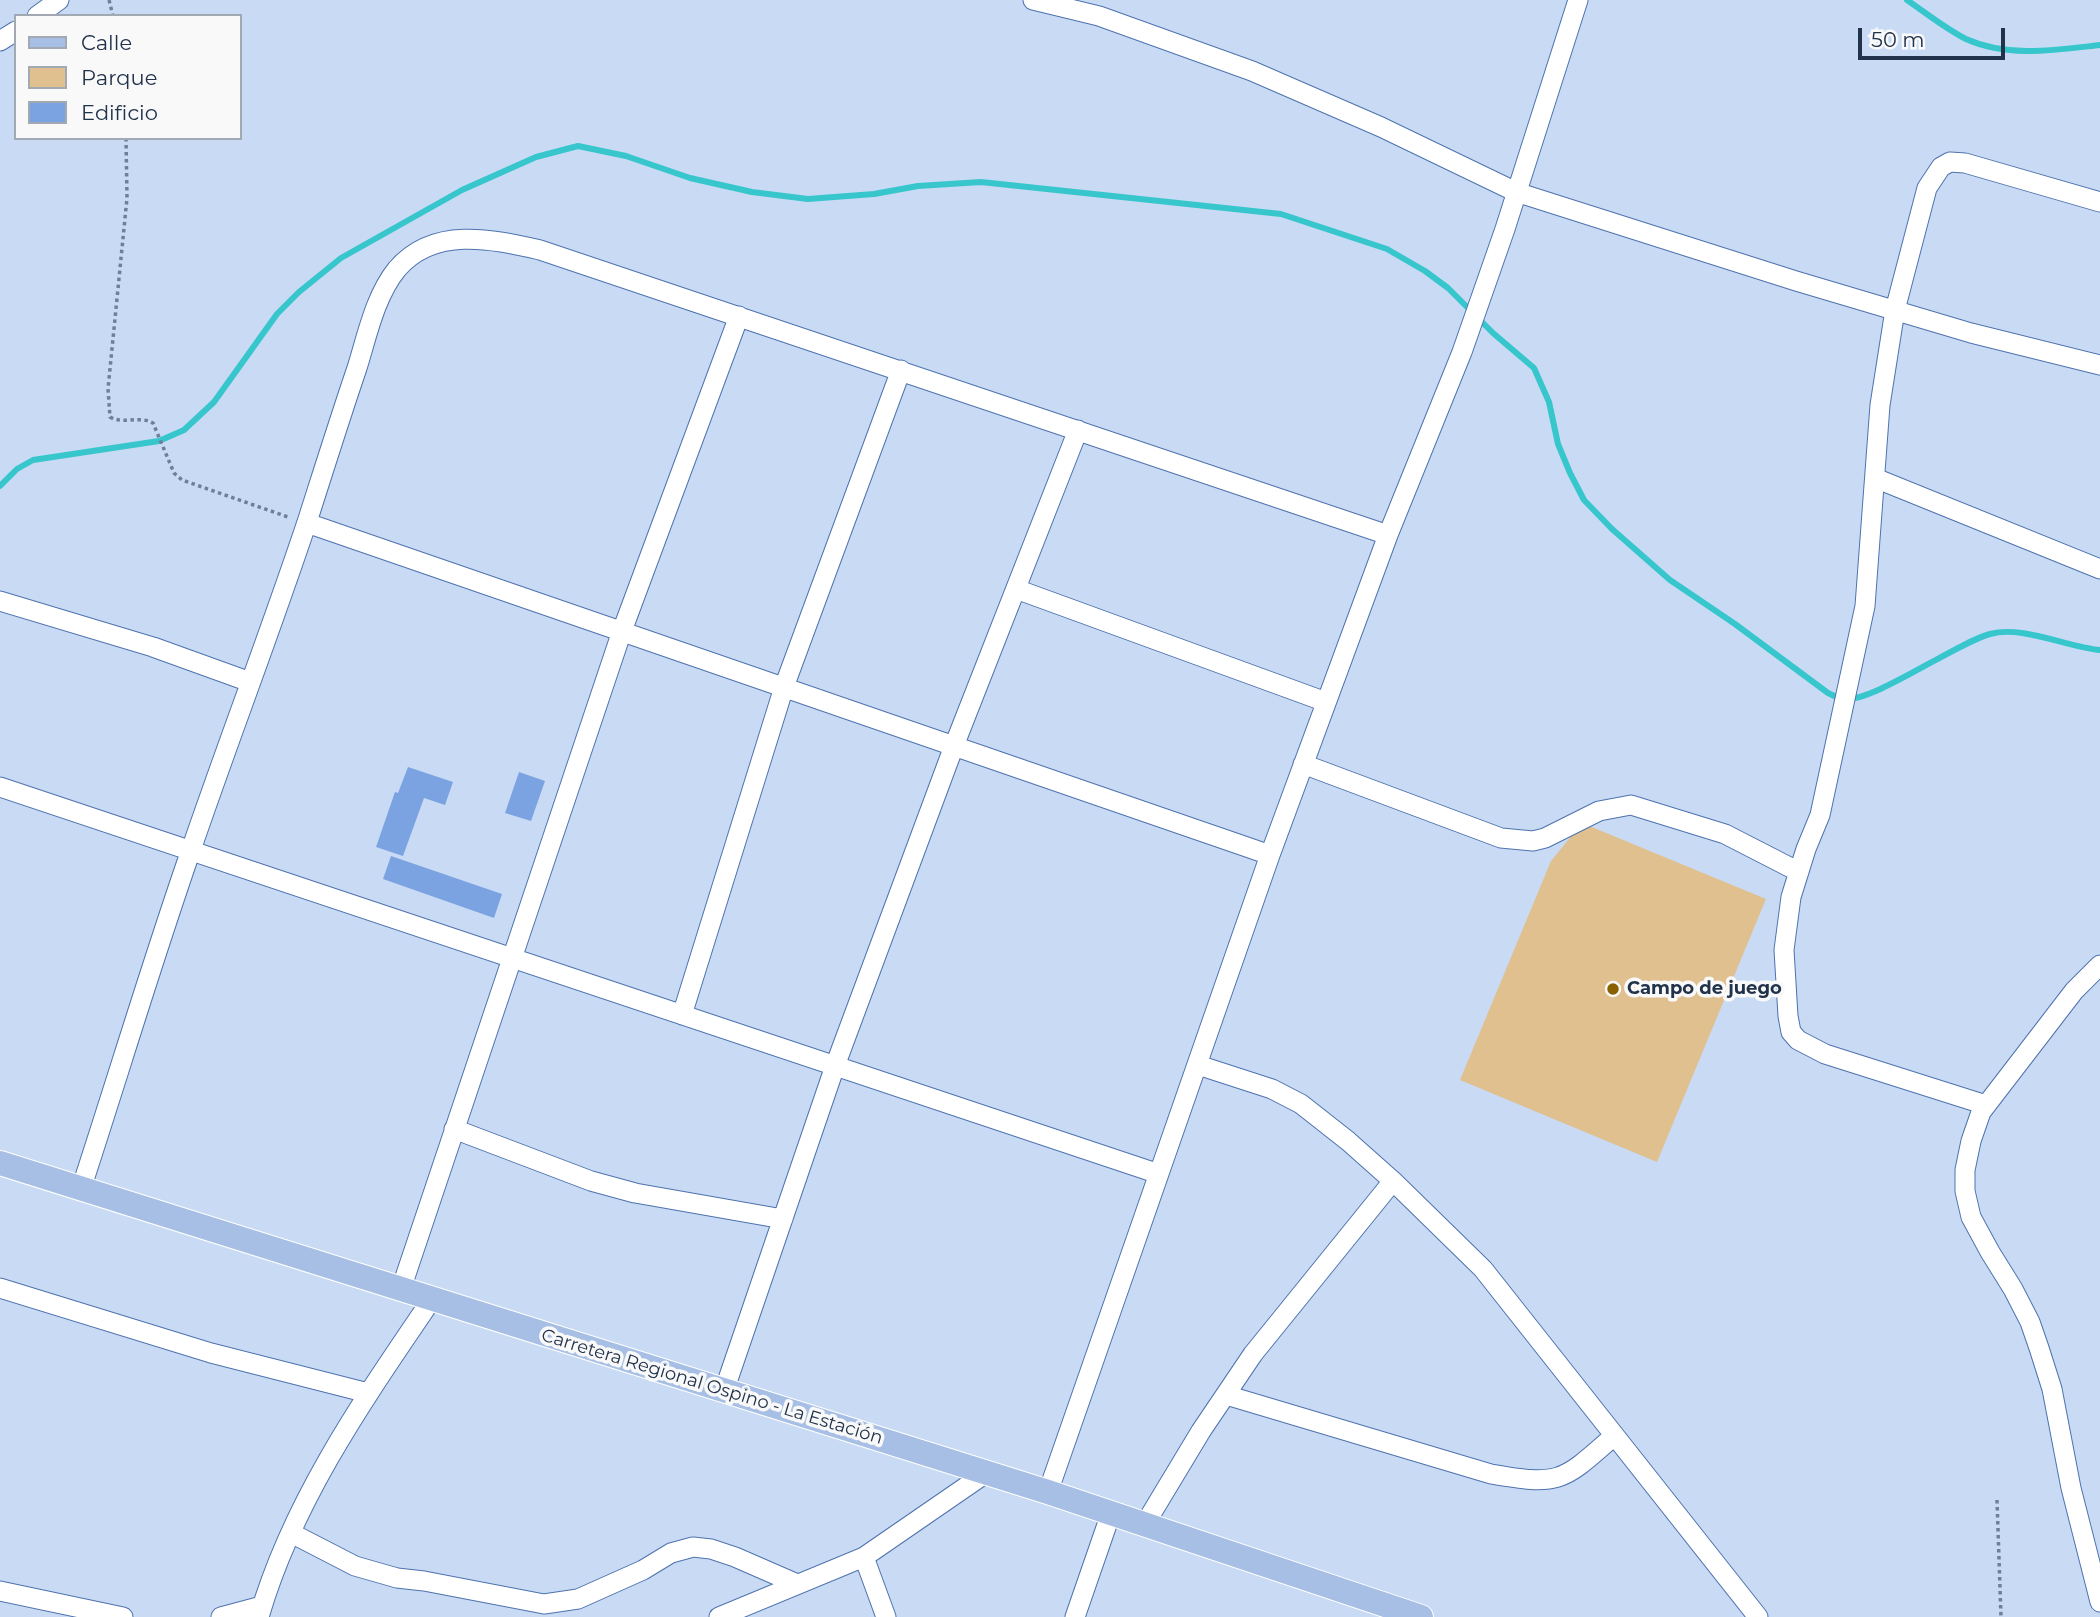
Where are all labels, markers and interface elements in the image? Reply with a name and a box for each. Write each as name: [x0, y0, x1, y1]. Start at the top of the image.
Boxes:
legend: [14, 14, 242, 140]
scale bar: [1862, 14, 2009, 58]
text: 50 m: [1871, 27, 1925, 52]
text: Calle: [81, 30, 132, 55]
text: Parque: [81, 65, 157, 90]
text: Edificio: [81, 100, 158, 125]
place label: Campo de juego: [1627, 978, 1782, 1000]
marker: Campo de juego: [1605, 981, 1621, 997]
street label: Carretera Regional Ospino - La Estación: [539, 1325, 885, 1449]

